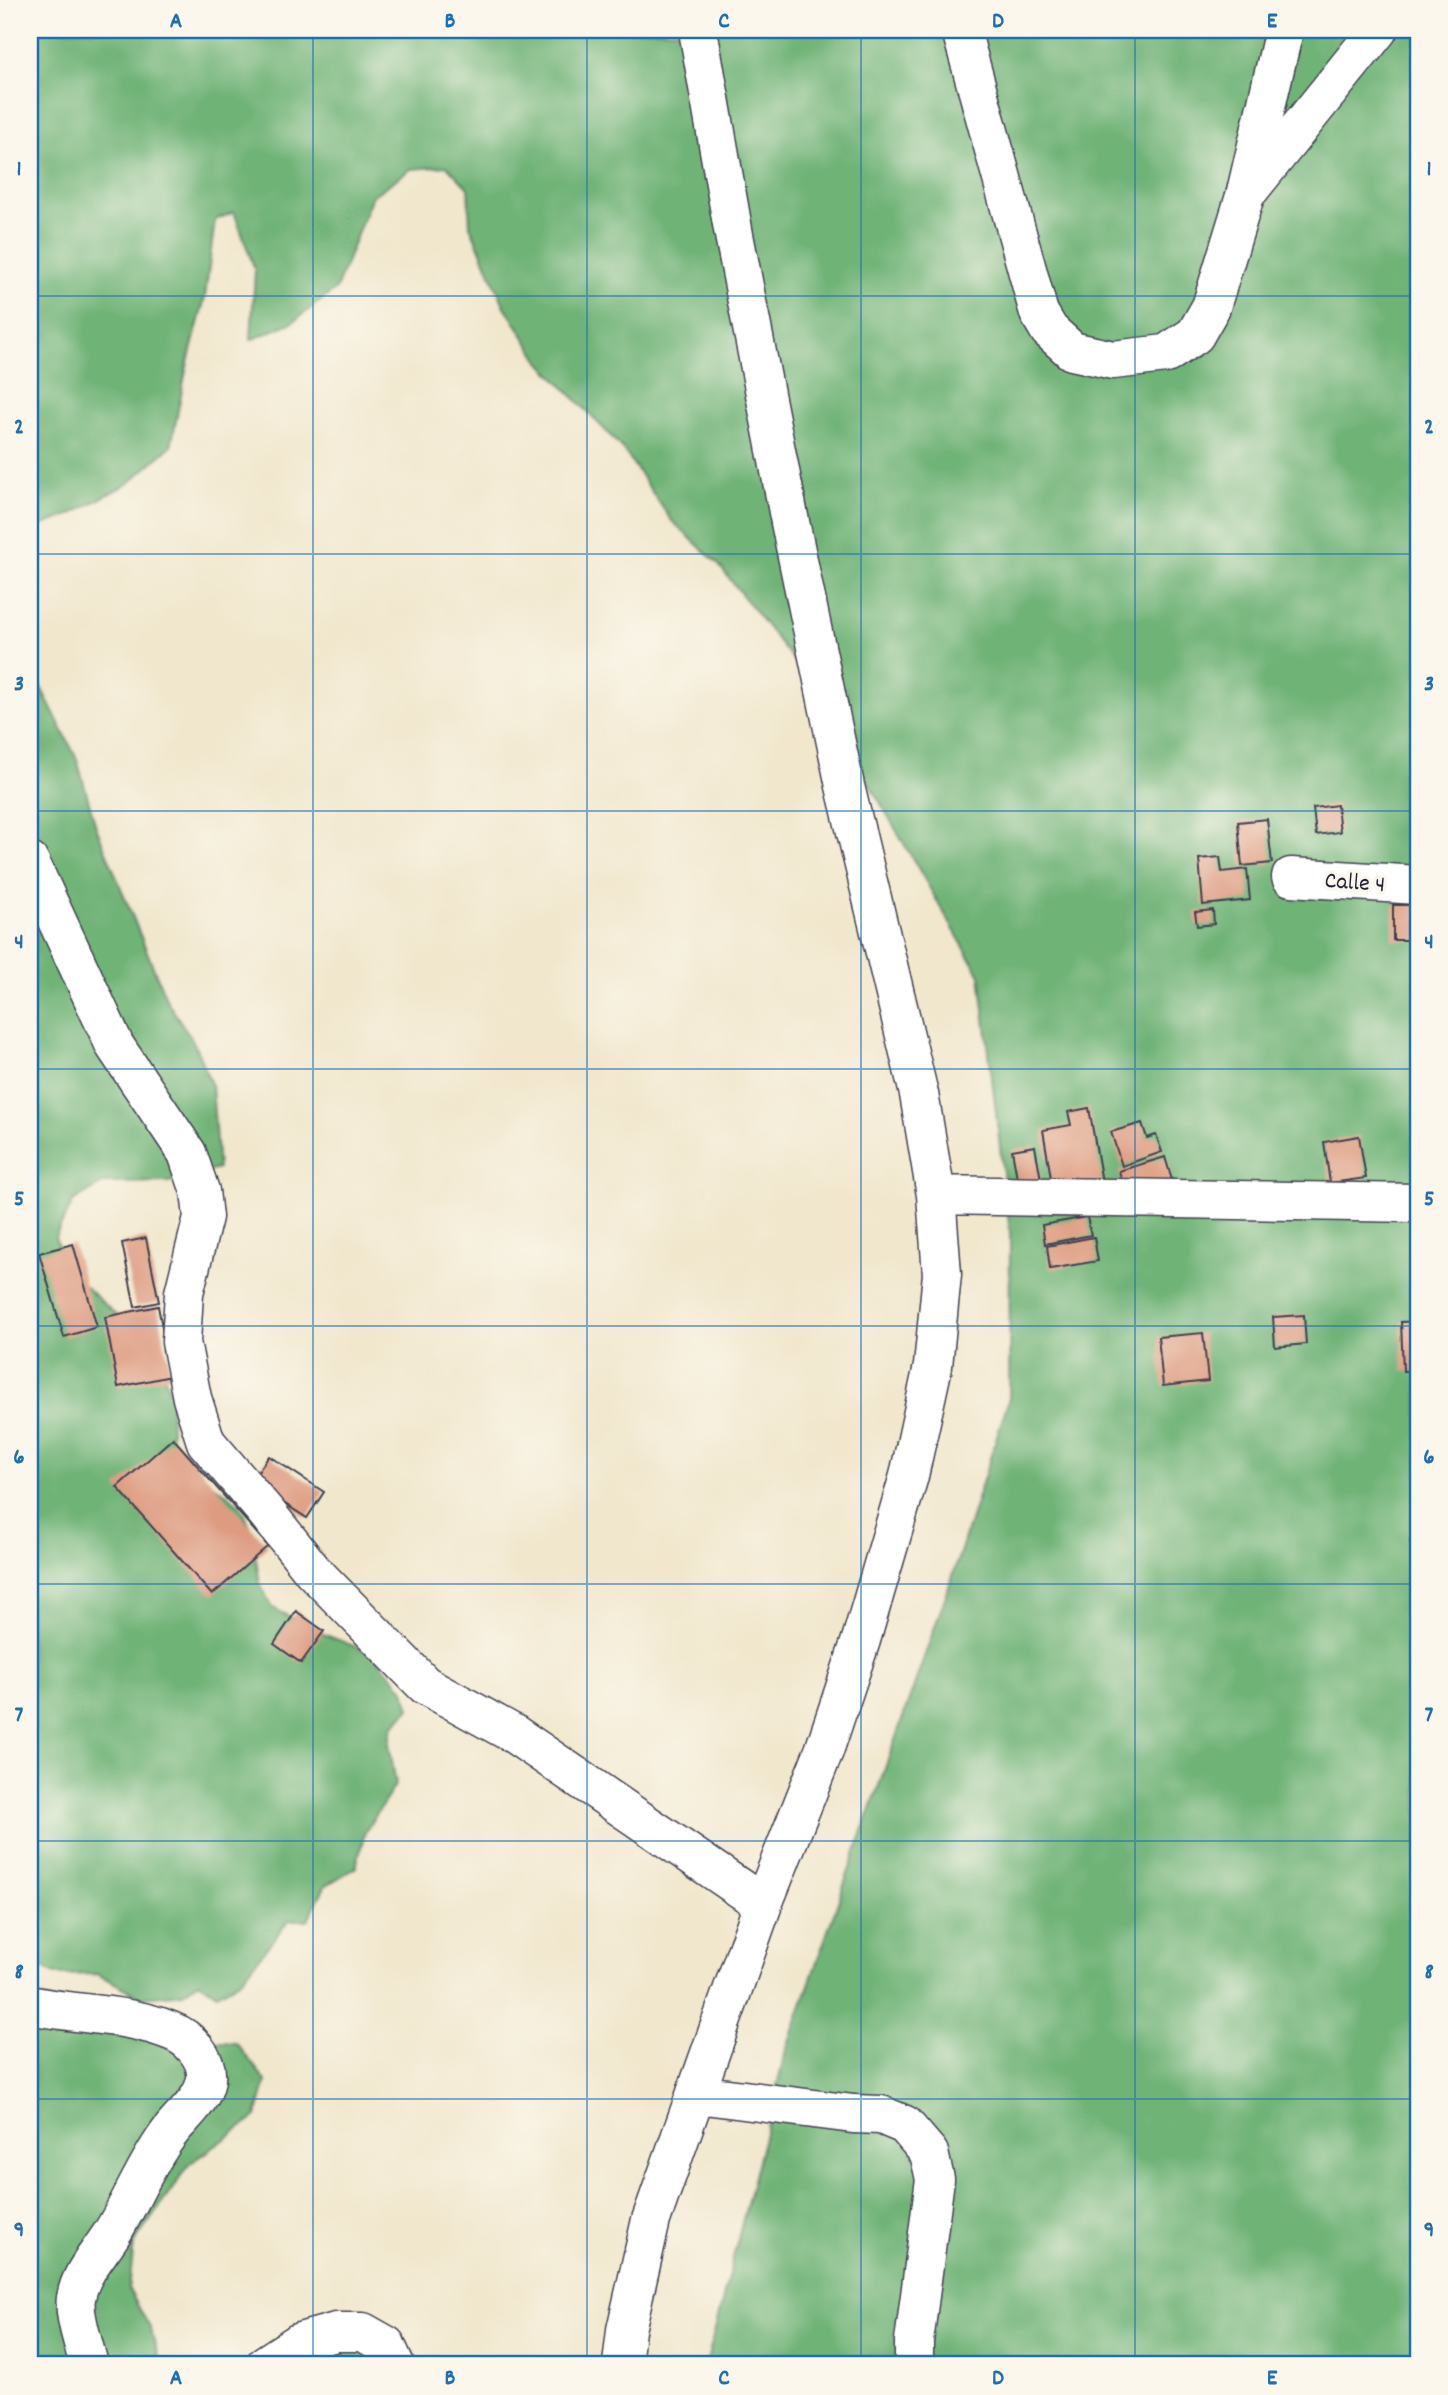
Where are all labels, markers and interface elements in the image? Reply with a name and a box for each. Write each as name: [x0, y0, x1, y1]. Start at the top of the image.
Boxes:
text: A: [170, 6, 182, 39]
text: B: [445, 6, 456, 39]
text: C: [718, 6, 730, 39]
text: D: [992, 6, 1004, 39]
text: E: [1267, 6, 1278, 39]
text: 1: [16, 154, 22, 187]
text: 1: [1426, 154, 1432, 187]
text: 2: [14, 412, 24, 445]
text: 2: [1424, 412, 1434, 445]
text: 3: [14, 669, 24, 702]
text: 3: [1424, 669, 1434, 702]
street label: Calle 4: [1323, 865, 1386, 903]
text: 4: [14, 927, 24, 960]
text: 4: [1424, 927, 1434, 960]
text: 5: [14, 1184, 24, 1217]
text: 5: [1424, 1184, 1434, 1217]
text: 6: [13, 1442, 25, 1475]
text: 6: [1423, 1442, 1435, 1475]
text: 7: [15, 1700, 24, 1733]
text: 7: [1425, 1700, 1434, 1733]
text: 8: [14, 1957, 24, 1990]
text: 8: [1424, 1957, 1434, 1990]
text: 9: [14, 2215, 24, 2248]
text: 9: [1424, 2215, 1434, 2248]
text: A: [170, 2363, 182, 2395]
text: B: [445, 2363, 456, 2395]
text: C: [718, 2363, 730, 2395]
text: D: [992, 2363, 1004, 2395]
text: E: [1267, 2363, 1278, 2395]

